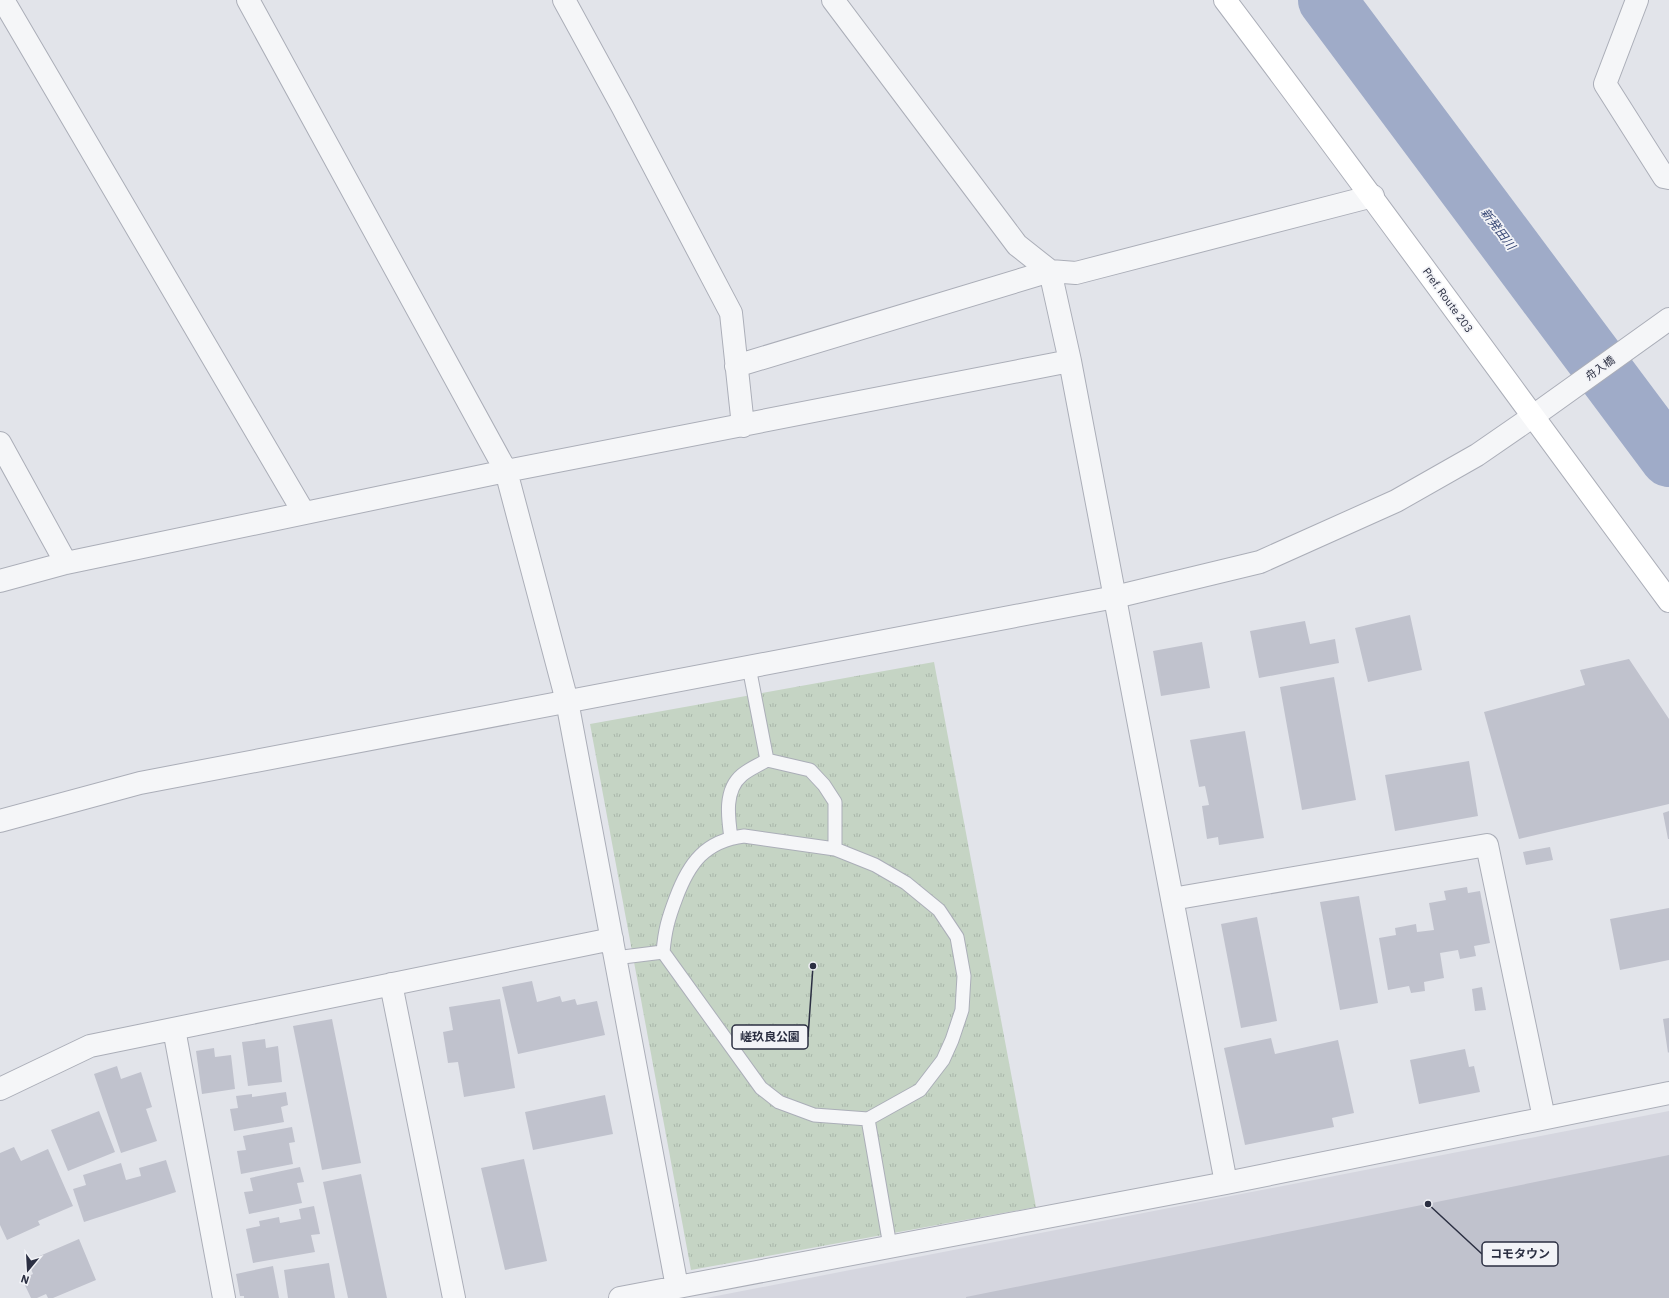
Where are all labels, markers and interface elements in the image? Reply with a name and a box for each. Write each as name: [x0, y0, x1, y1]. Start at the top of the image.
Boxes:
water label: 新発田川: [1478, 205, 1520, 254]
street label: Pref. Route 203: [1420, 265, 1476, 335]
street label: 舟入橋: [1582, 353, 1618, 383]
callout: 嵯玖良公園: [732, 1025, 808, 1049]
text: 嵯玖良公園: [740, 1029, 800, 1044]
callout: コモタウン: [1482, 1242, 1558, 1266]
text: コモタウン: [1490, 1246, 1550, 1261]
north arrow: [8, 1250, 48, 1290]
text: N: [19, 1272, 31, 1287]

